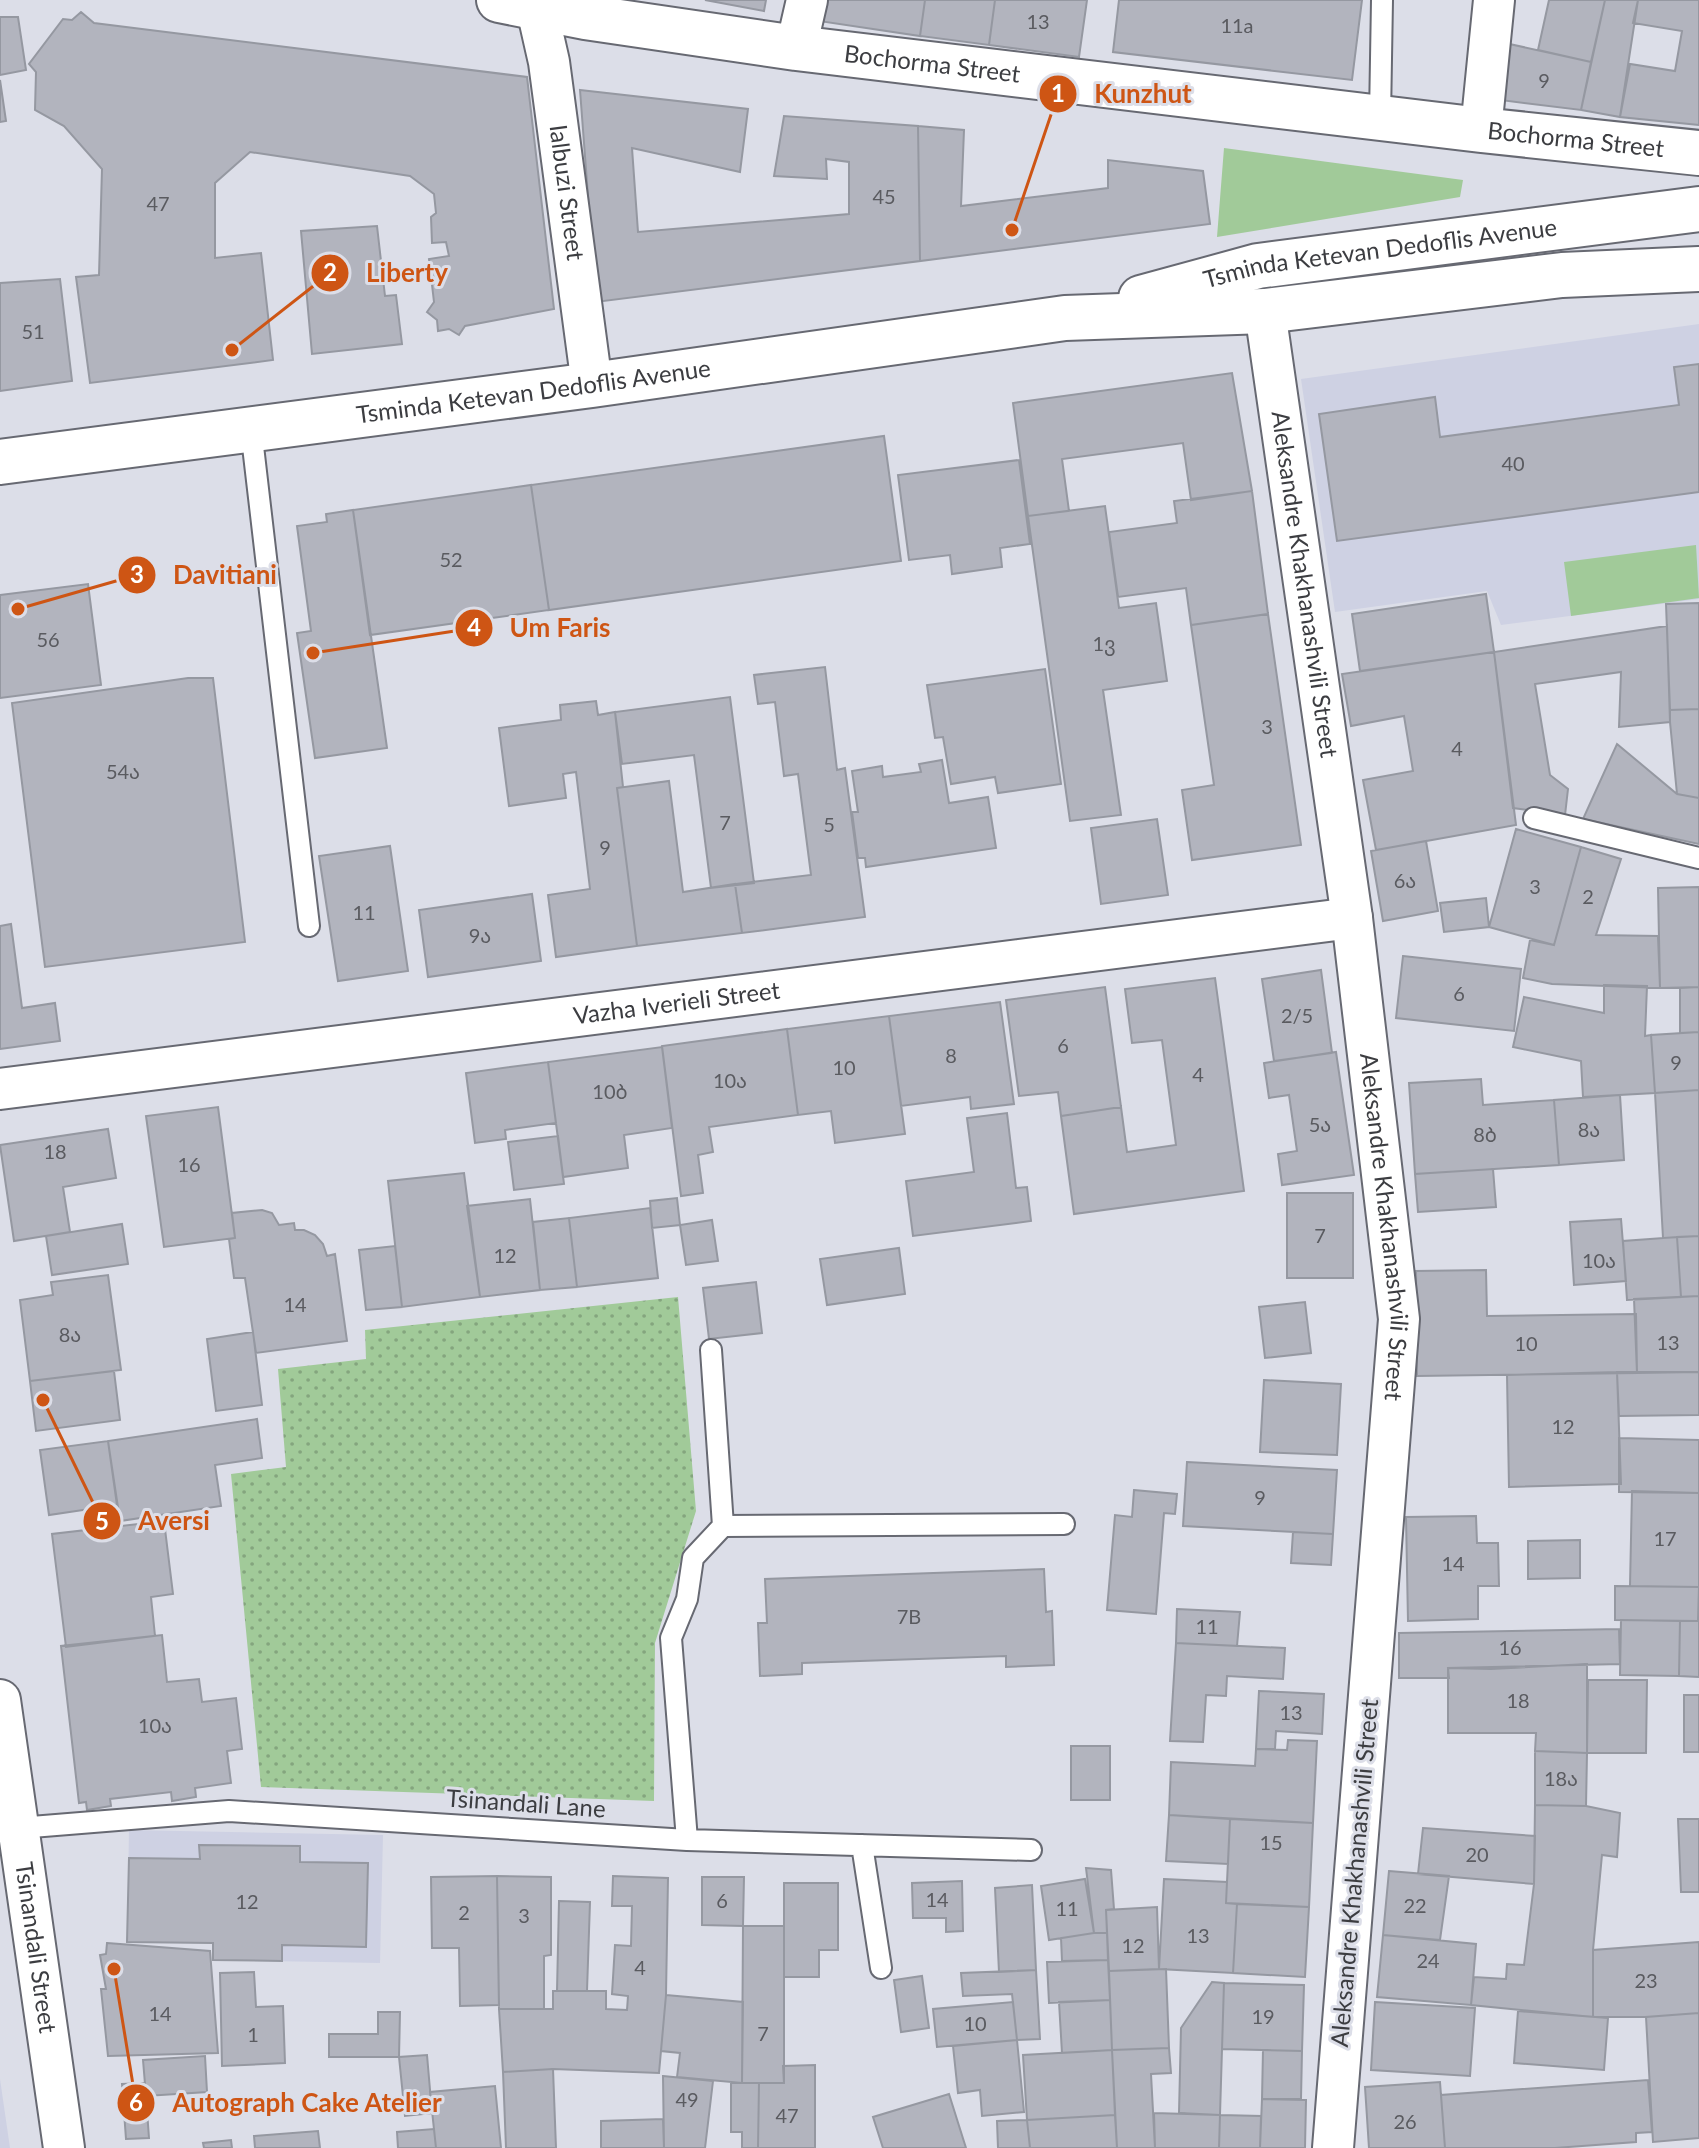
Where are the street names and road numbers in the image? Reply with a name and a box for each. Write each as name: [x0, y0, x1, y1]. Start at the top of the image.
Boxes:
street label: Bochorma Street: [843, 38, 1022, 88]
street label: Bochorma Street: [1486, 115, 1666, 162]
street label: Ialbuzi Street: [544, 123, 591, 262]
street label: Tsminda Ketevan Dedoflis Avenue: [1200, 212, 1559, 293]
street label: Tsminda Ketevan Dedoflis Avenue: [354, 352, 712, 429]
street label: Aleksandre Khakhanashvili Street: [1266, 409, 1345, 760]
street label: Vazha Iverieli Street: [571, 974, 782, 1029]
street label: Aleksandre Khakhanashvili Street: [1355, 1051, 1415, 1402]
street label: Aleksandre Khakhanashvili Street: [1324, 1697, 1383, 2048]
street label: Tsinandali Lane: [446, 1782, 607, 1823]
street label: Tsinandali Street: [10, 1860, 63, 2035]

